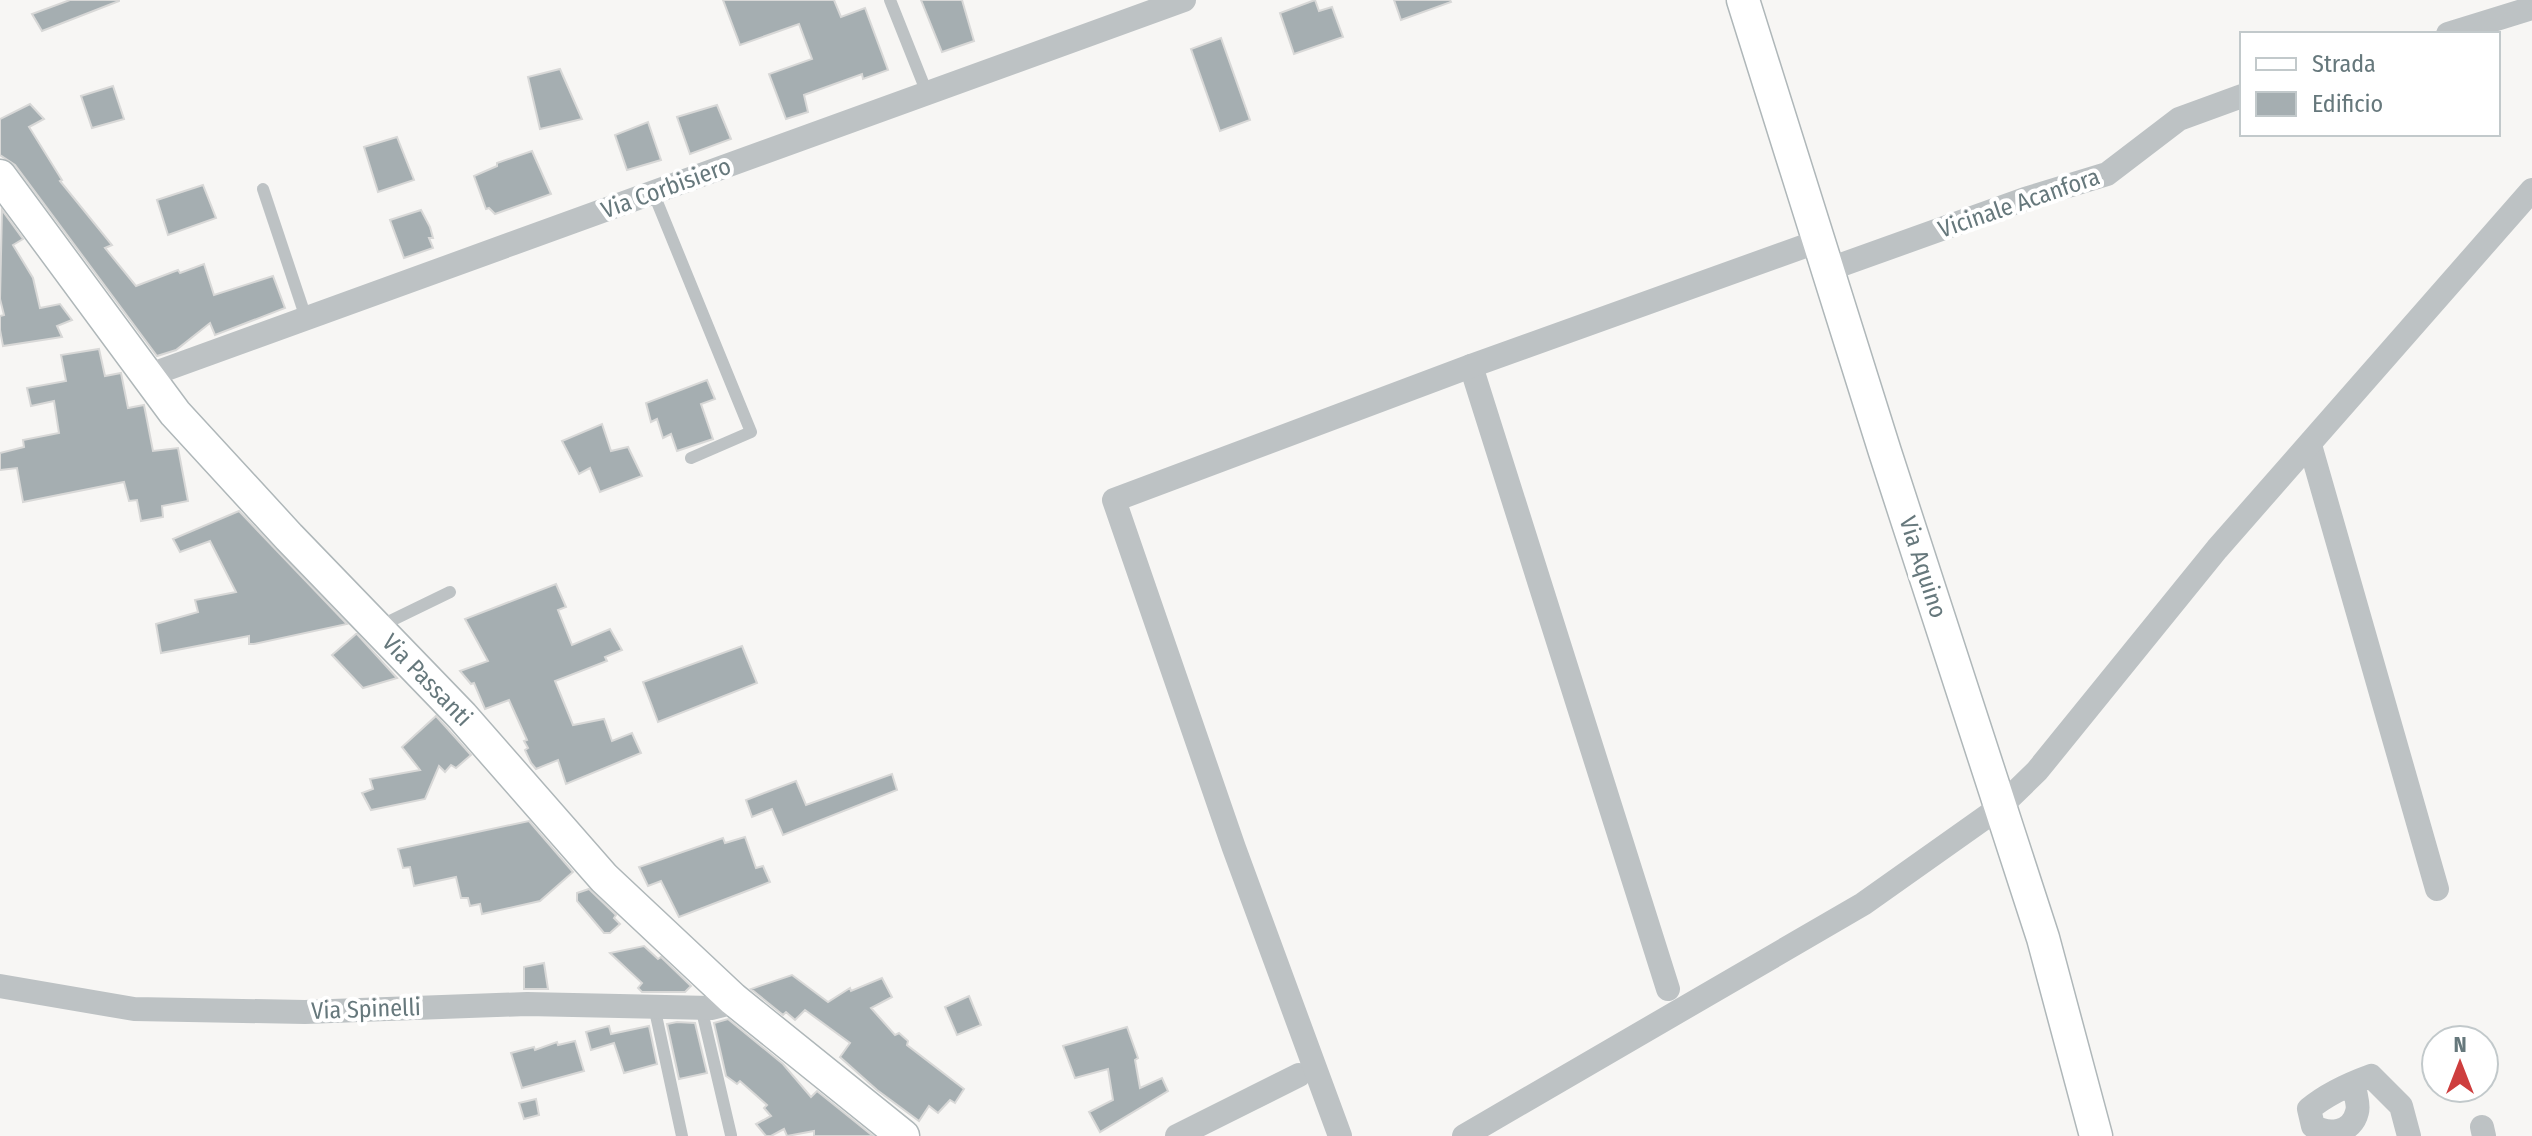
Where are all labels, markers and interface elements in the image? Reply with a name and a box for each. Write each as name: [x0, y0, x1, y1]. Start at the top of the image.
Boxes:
legend: [2240, 32, 2500, 136]
text: Strada: [2312, 50, 2376, 78]
text: Edificio: [2312, 90, 2383, 118]
street label: Via Corbisiero: [597, 152, 735, 224]
street label: Vicinale Acanfora: [1935, 162, 2103, 244]
street label: Via Aquino: [1893, 513, 1953, 621]
street label: Via Passanti: [376, 628, 478, 732]
street label: Via Spinelli: [311, 993, 421, 1025]
north arrow: [2420, 1024, 2500, 1104]
text: N: [2453, 1031, 2467, 1058]

